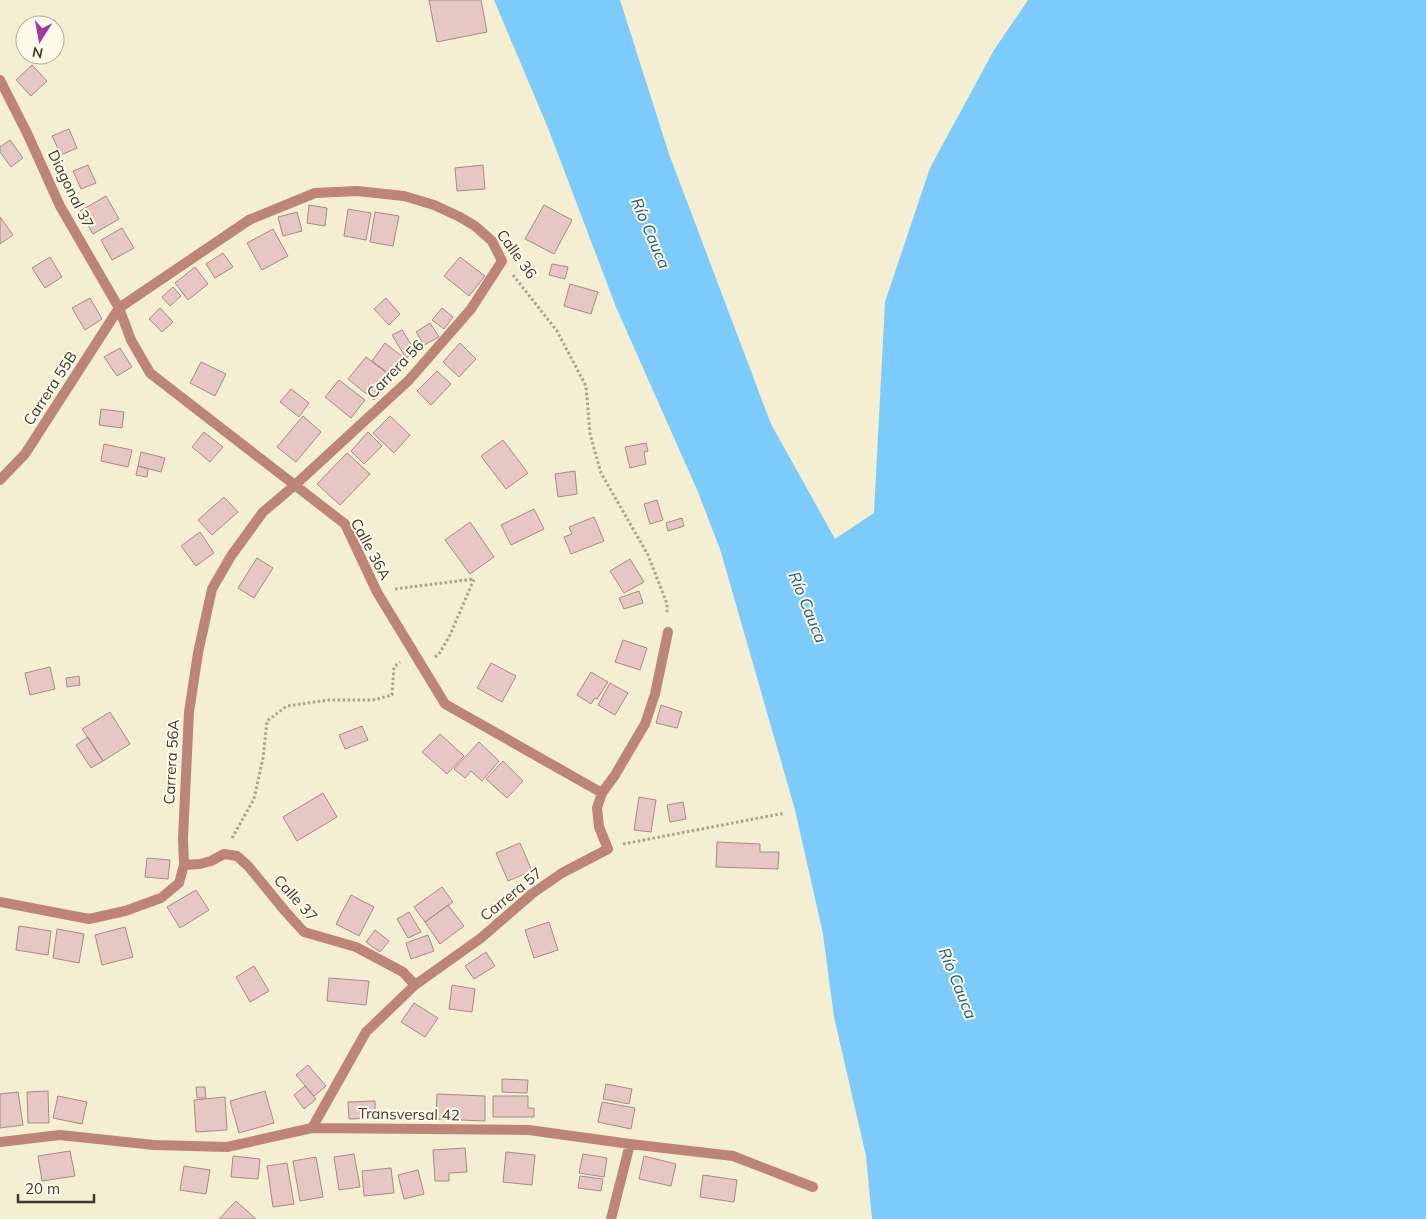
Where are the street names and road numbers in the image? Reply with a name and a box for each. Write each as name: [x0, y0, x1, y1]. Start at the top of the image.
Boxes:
street label: Diagonal 37: [44, 147, 98, 231]
street label: Calle 36: [493, 226, 541, 282]
street label: Carrera 56: [362, 336, 428, 402]
street label: Carrera 55B: [19, 347, 81, 429]
street label: Calle 36A: [347, 515, 395, 583]
street label: Carrera 56A: [159, 719, 183, 805]
street label: Carrera 57: [476, 863, 546, 925]
street label: Calle 37: [270, 871, 322, 925]
street label: Transversal 42: [358, 1104, 460, 1124]

